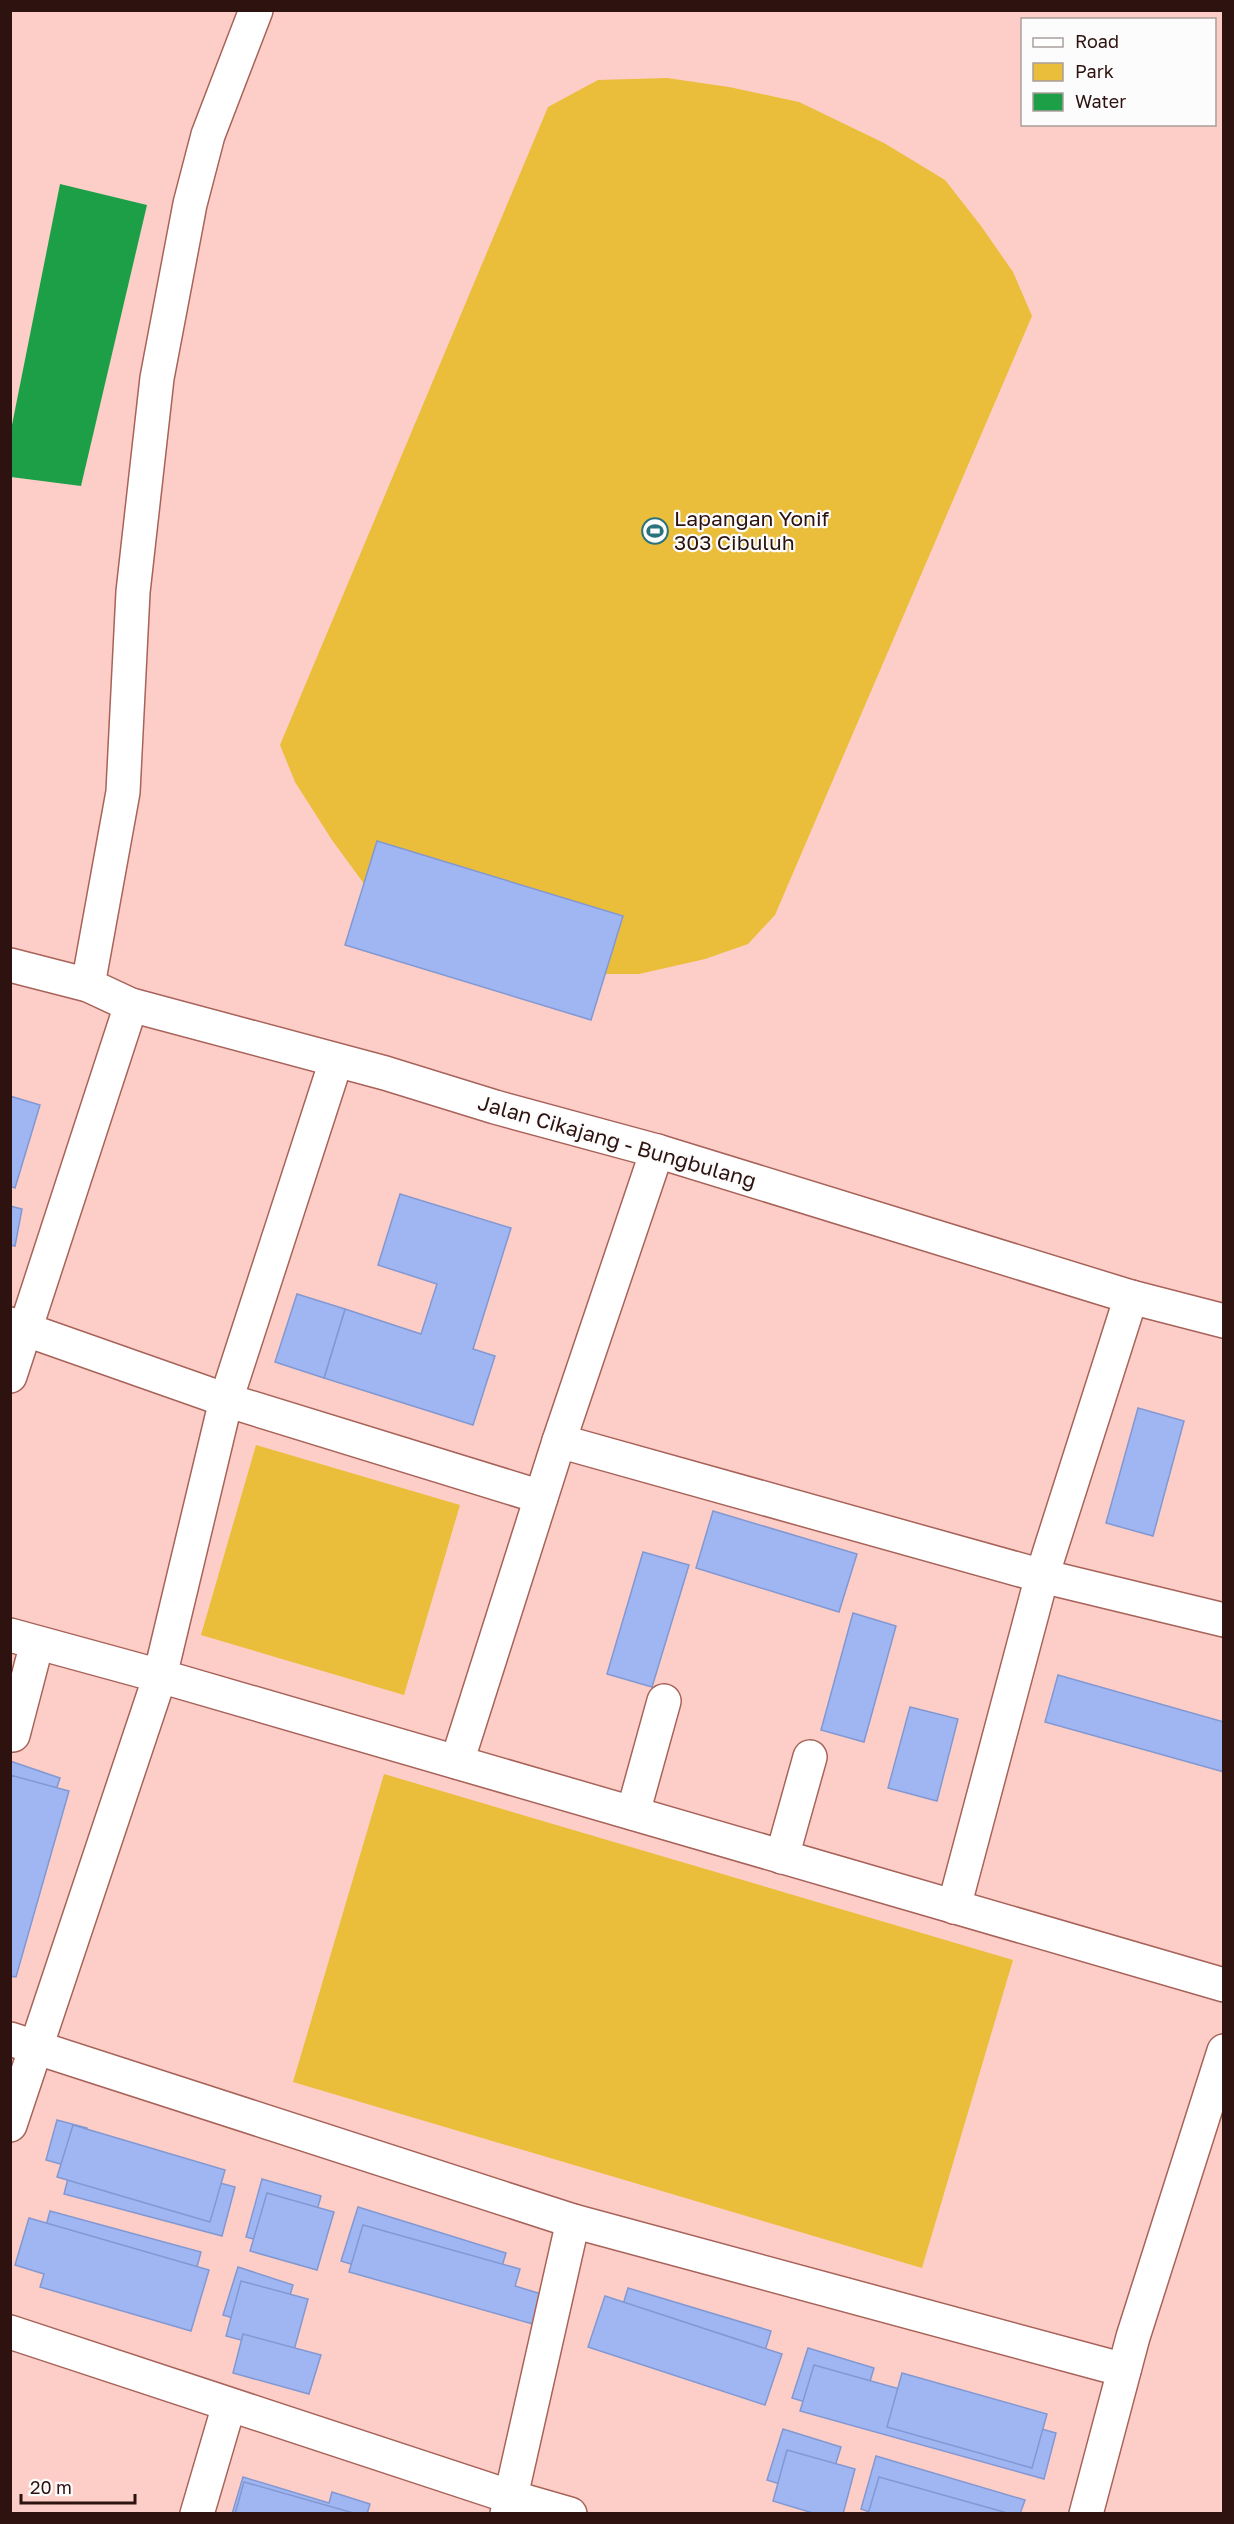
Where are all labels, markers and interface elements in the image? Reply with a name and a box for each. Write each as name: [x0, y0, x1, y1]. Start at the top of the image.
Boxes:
legend: [1021, 18, 1216, 126]
text: Road: [1075, 30, 1119, 52]
text: Park: [1075, 60, 1114, 82]
text: Water: [1075, 90, 1126, 112]
place label: Lapangan Yonif 303 Cibuluh: [674, 505, 830, 555]
sports icon: Lapangan Yonif 303 Cibuluh: [640, 516, 670, 546]
street label: Jalan Cikajang - Bungbulang: [475, 1089, 759, 1193]
scale bar: [21, 2467, 135, 2505]
text: 20 m: [30, 2476, 72, 2498]

